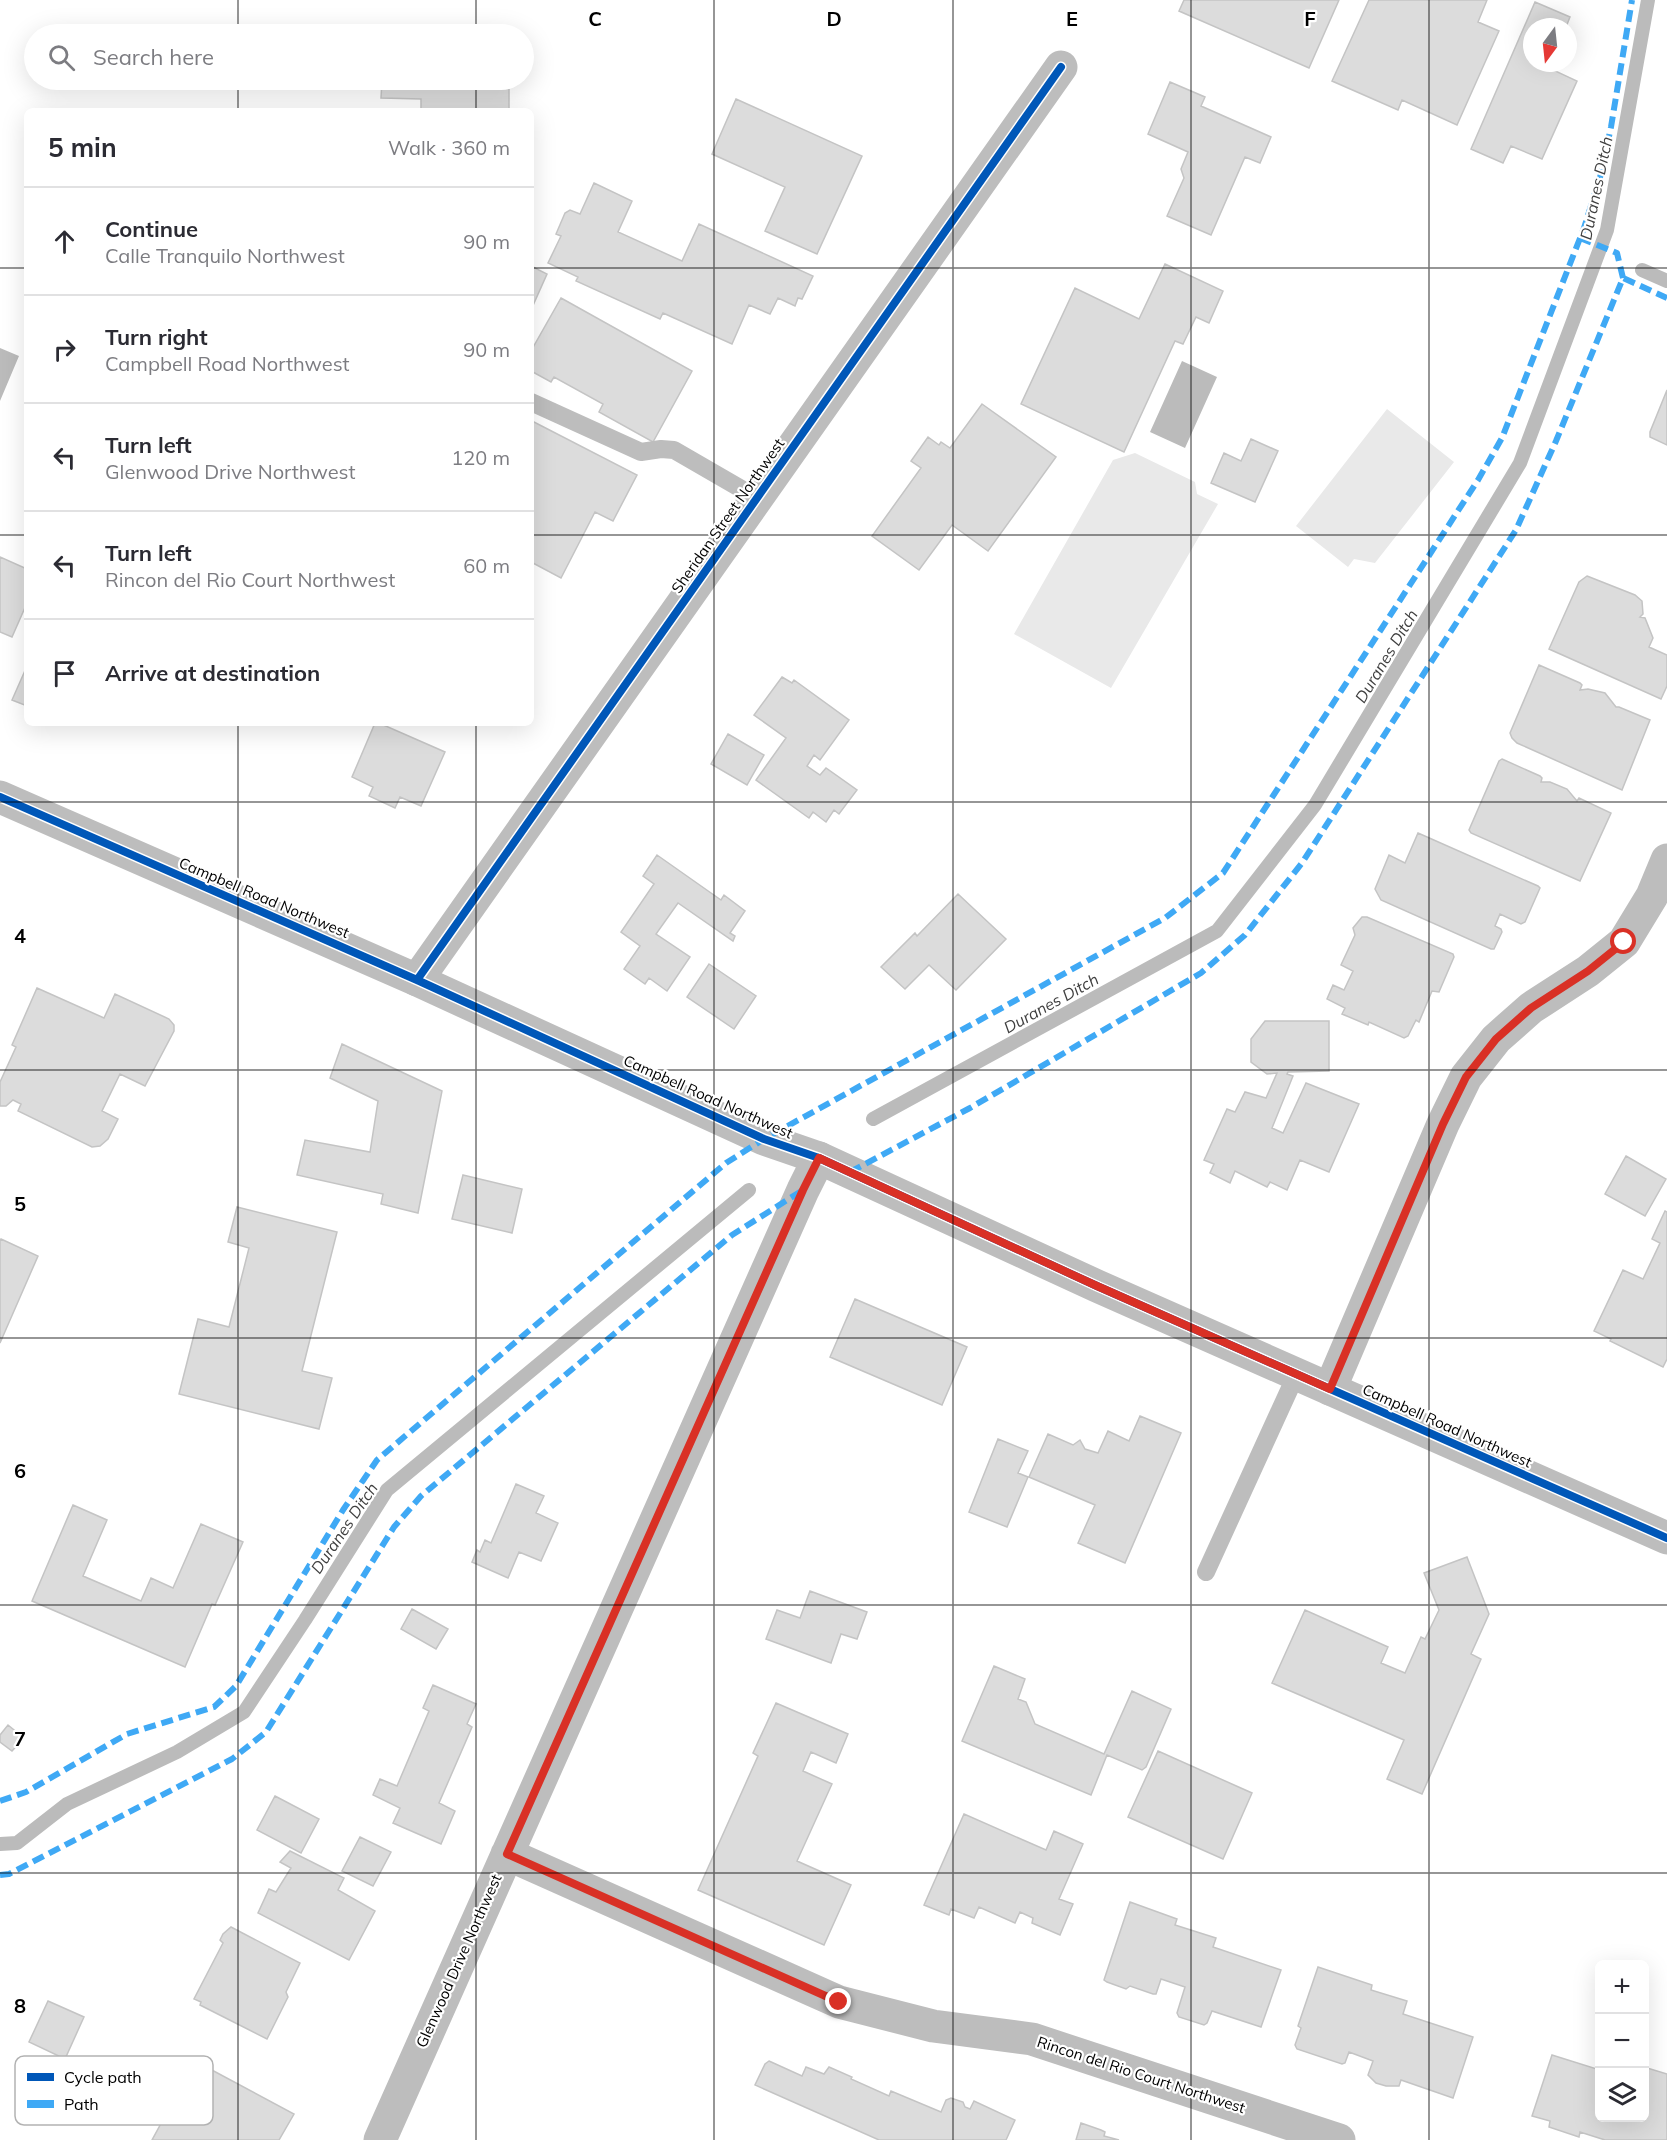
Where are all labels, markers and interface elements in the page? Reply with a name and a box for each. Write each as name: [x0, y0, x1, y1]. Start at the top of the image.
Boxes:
text: C: [588, 6, 602, 31]
text: D: [826, 6, 842, 31]
text: E: [1066, 6, 1078, 31]
text: F: [1304, 6, 1316, 31]
north arrow: [1523, 18, 1577, 72]
search box: [24, 24, 534, 90]
icon: search: [45, 41, 78, 74]
text: Search here: [93, 43, 214, 71]
text: 5 min: [48, 131, 117, 164]
water label: Duranes Ditch: [1575, 134, 1617, 242]
text: Walk · 360 m: [388, 135, 510, 160]
text: Continue: [105, 215, 198, 243]
icon: ahead: [48, 225, 81, 258]
text: 90 m: [463, 229, 510, 254]
text: Calle Tranquilo Northwest: [105, 243, 345, 268]
text: Turn right: [105, 323, 208, 351]
icon: right: [48, 333, 81, 366]
text: 90 m: [463, 337, 510, 362]
text: Campbell Road Northwest: [105, 351, 350, 376]
text: Turn left: [105, 431, 192, 459]
street label: Sheridan Street Northwest: [667, 435, 788, 597]
icon: left: [48, 441, 81, 474]
text: 120 m: [451, 445, 510, 470]
text: Glenwood Drive Northwest: [105, 459, 355, 484]
text: Turn left: [105, 539, 192, 567]
icon: left: [48, 549, 81, 582]
text: 60 m: [463, 553, 510, 578]
text: Rincon del Rio Court Northwest: [105, 567, 395, 592]
water label: Duranes Ditch: [1350, 606, 1422, 706]
icon: arrive: [48, 657, 81, 690]
text: Arrive at destination: [105, 659, 320, 687]
street label: Campbell Road Northwest: [176, 853, 352, 942]
text: 4: [14, 923, 26, 948]
route start: [1610, 928, 1636, 954]
water label: Duranes Ditch: [1000, 969, 1102, 1037]
street label: Campbell Road Northwest: [621, 1051, 796, 1143]
text: 5: [14, 1191, 26, 1216]
street label: Campbell Road Northwest: [1360, 1380, 1535, 1472]
text: 6: [14, 1458, 26, 1483]
water label: Duranes Ditch: [306, 1479, 382, 1577]
text: 7: [14, 1726, 26, 1751]
street label: Glenwood Drive Northwest: [412, 1871, 505, 2050]
map controls: [1595, 1960, 1649, 2122]
button: +: [1595, 1960, 1649, 2014]
route end: [825, 1988, 851, 2014]
text: 8: [14, 1993, 26, 2018]
button: −: [1595, 2014, 1649, 2068]
street label: Rincon del Rio Court Northwest: [1035, 2032, 1248, 2117]
legend: [15, 2056, 213, 2125]
text: Cycle path: [64, 2067, 142, 2087]
button: layers: [1595, 2068, 1649, 2122]
text: Path: [64, 2094, 99, 2114]

